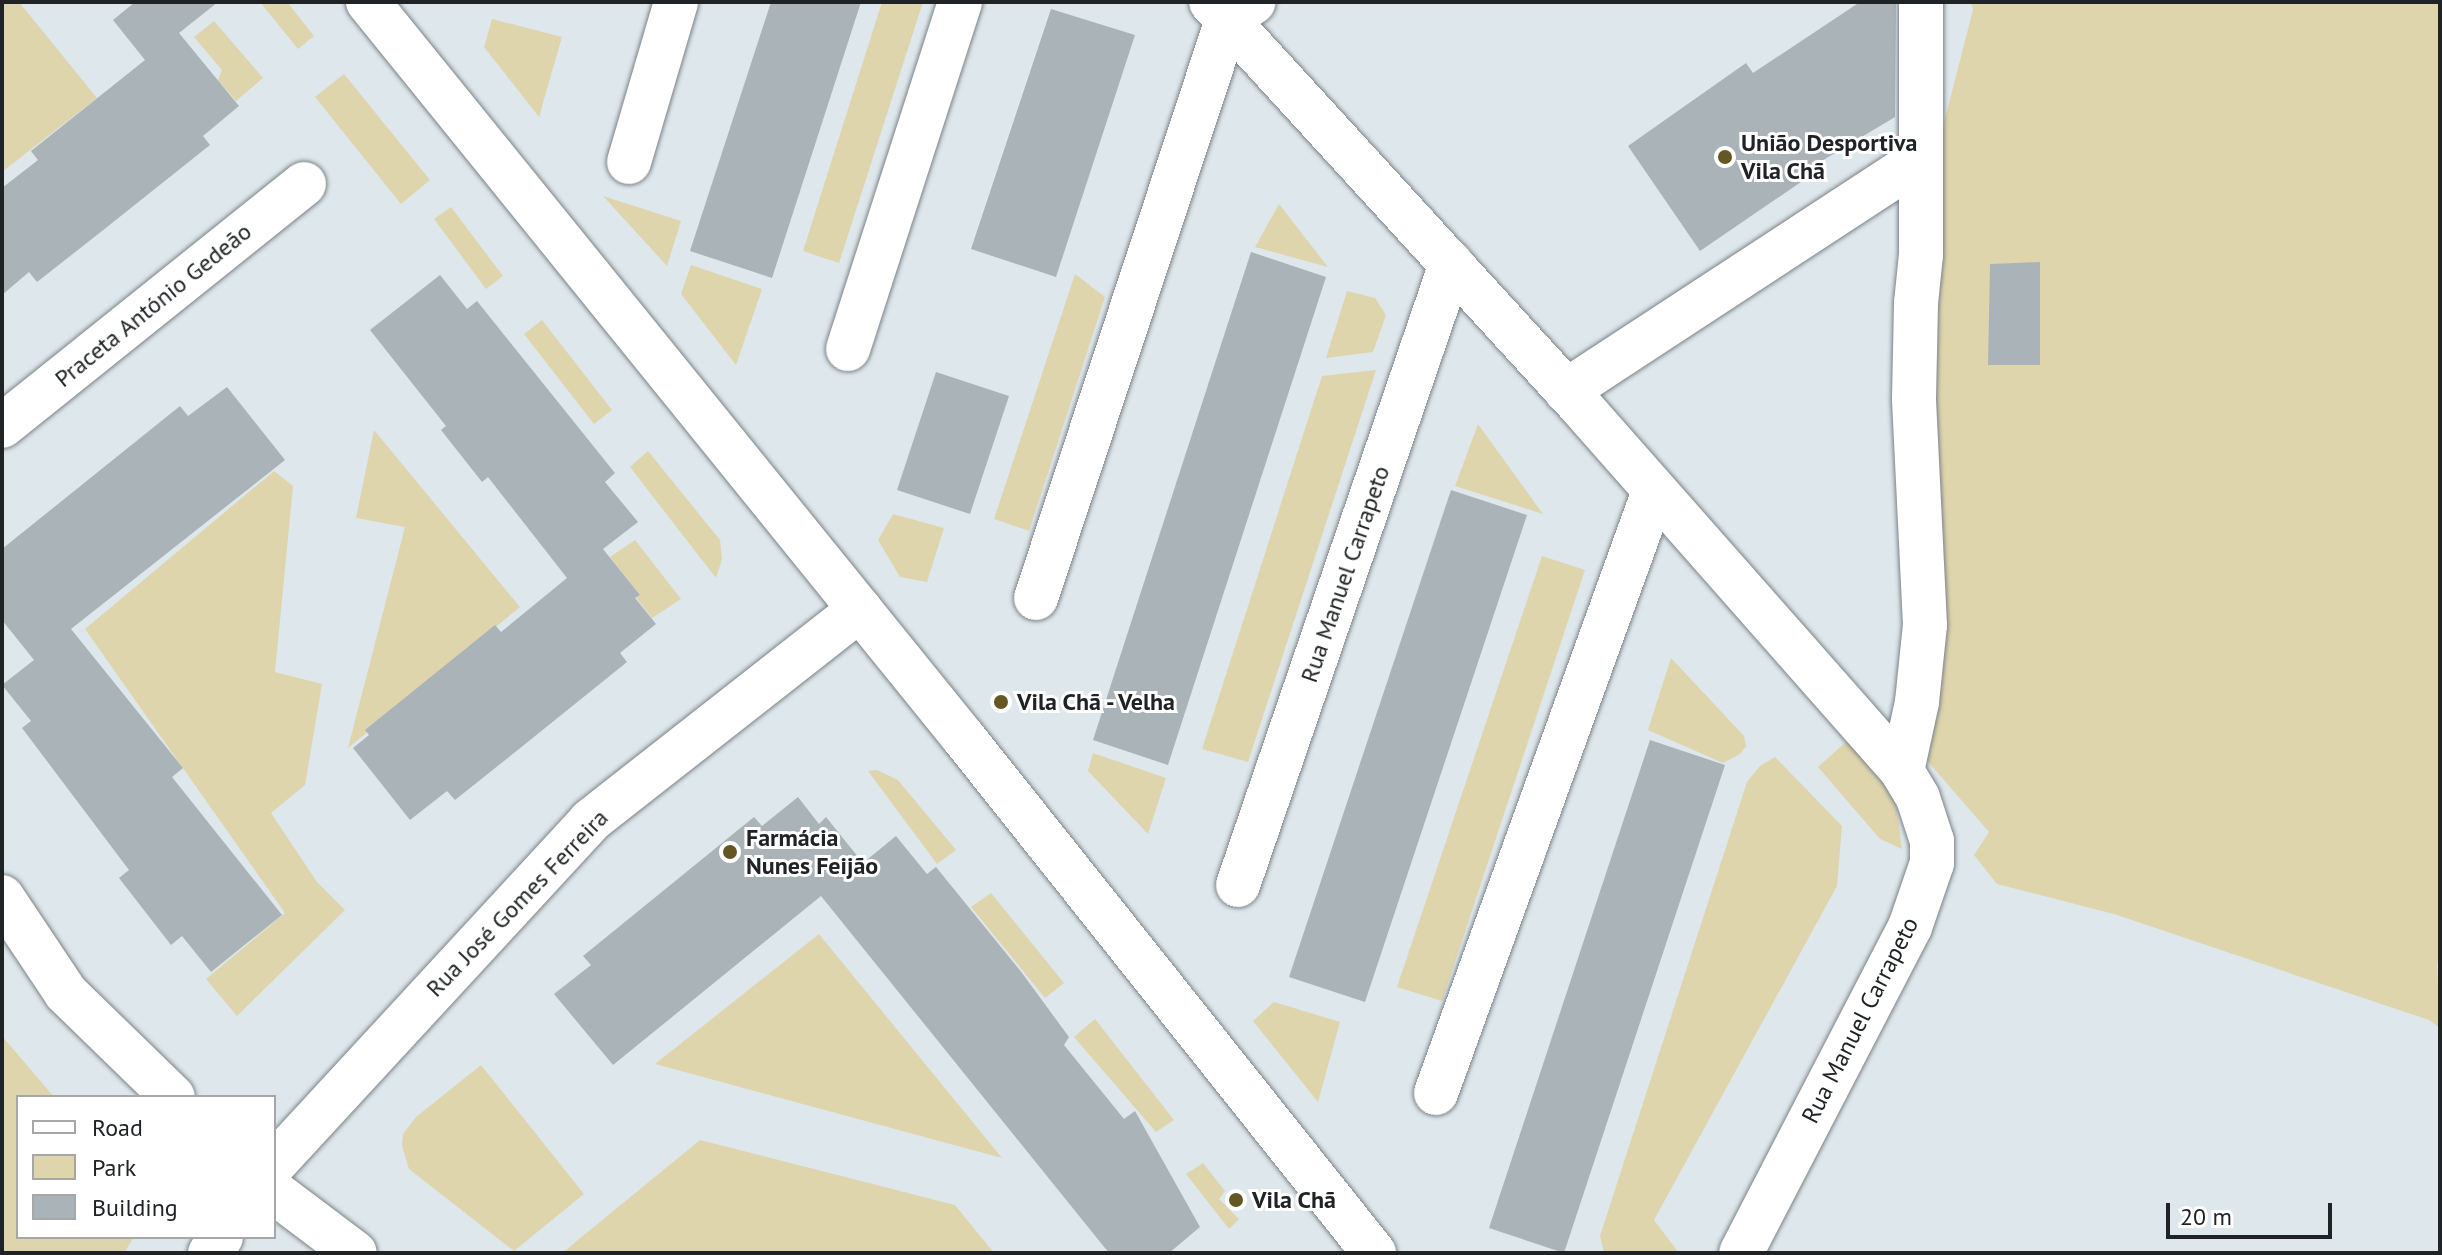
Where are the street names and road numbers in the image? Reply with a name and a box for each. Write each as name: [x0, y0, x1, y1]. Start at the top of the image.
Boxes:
street label: Praceta António Gedeão: [49, 217, 257, 393]
street label: Rua Manuel Carrapeto: [1294, 462, 1396, 686]
street label: Rua José Gomes Ferreira: [420, 803, 614, 1003]
street label: Rua Manuel Carrapeto: [1796, 912, 1924, 1128]

